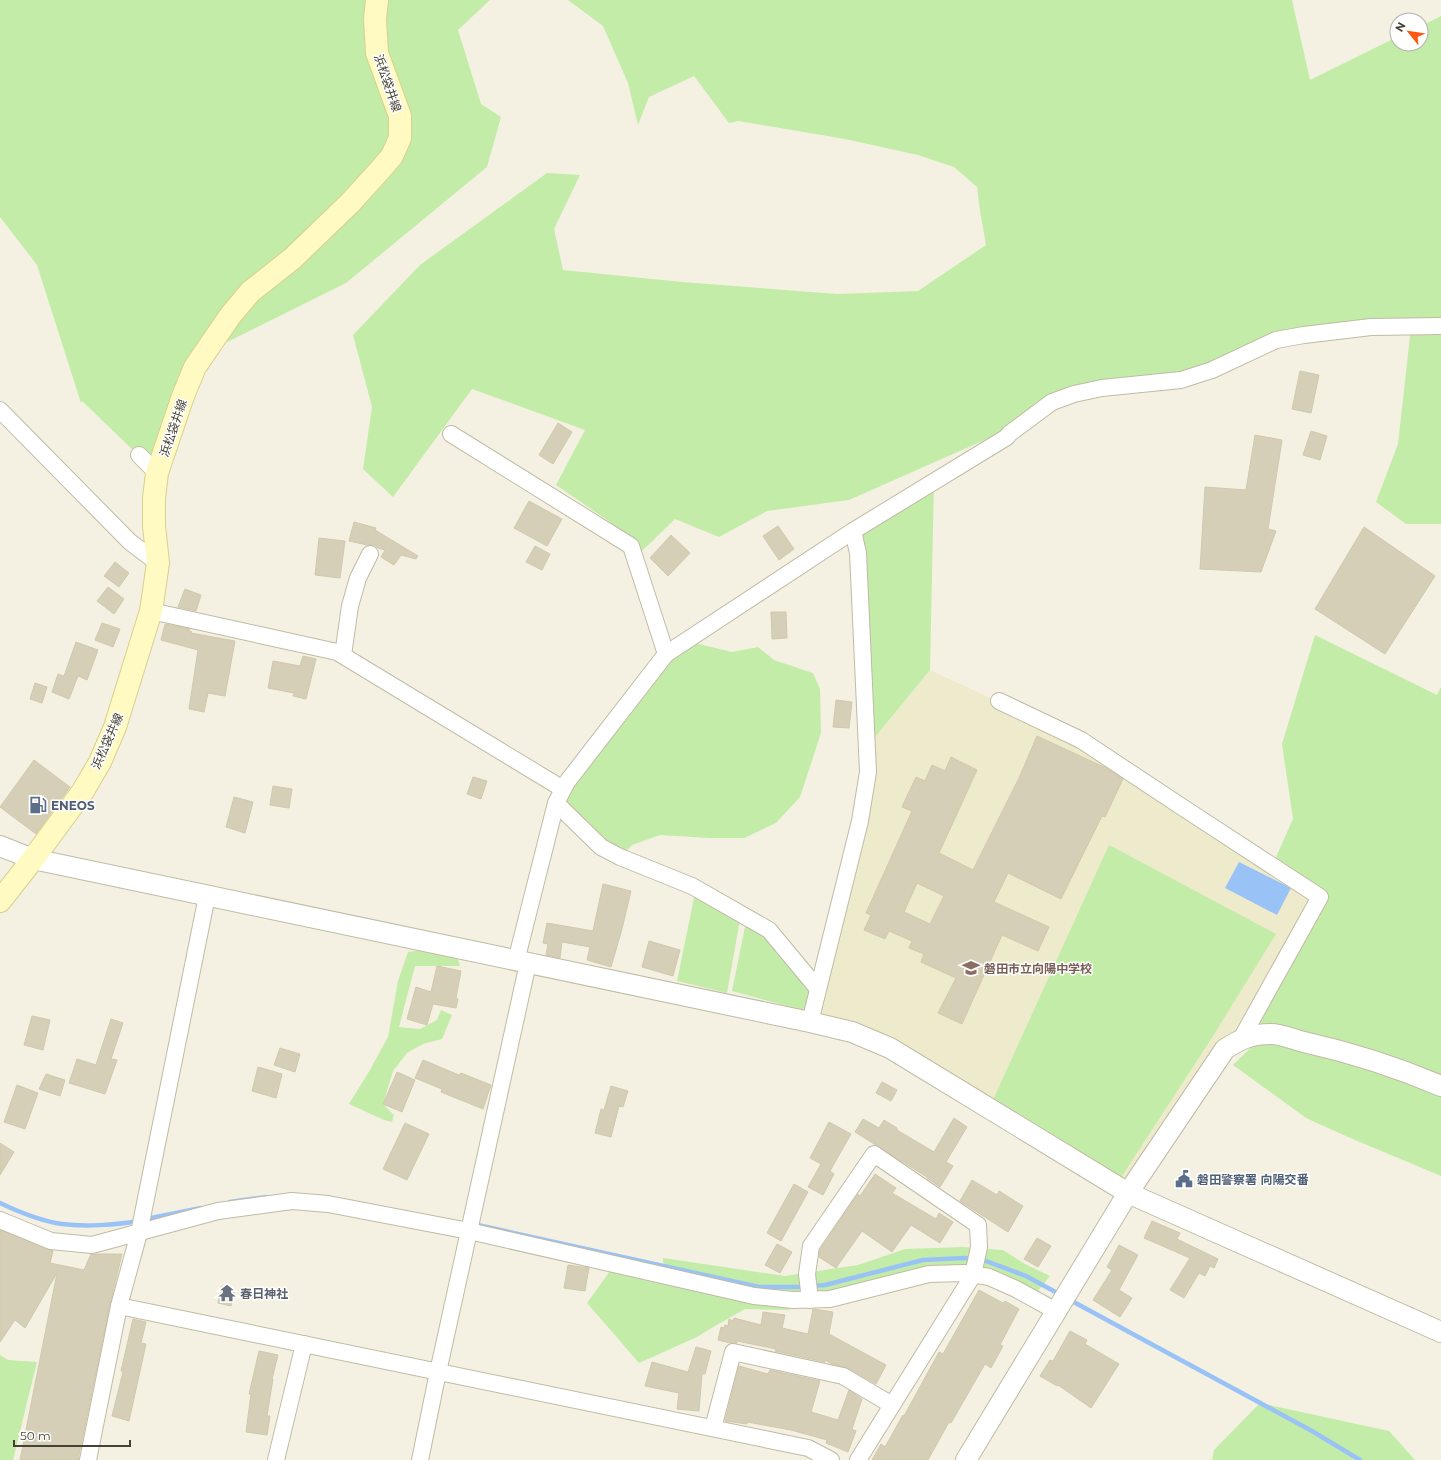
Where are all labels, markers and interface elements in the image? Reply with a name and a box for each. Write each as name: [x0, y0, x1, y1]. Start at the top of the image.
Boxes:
north arrow: [1389, 12, 1429, 52]
text: N: [1392, 20, 1409, 34]
street label: 浜松袋井線: [371, 52, 405, 114]
street label: 浜松袋井線: [156, 397, 190, 459]
street label: 浜松袋井線: [88, 711, 126, 771]
fuel station icon: ENEOS: [28, 795, 48, 815]
place label: ENEOS: [51, 798, 95, 813]
school or university icon: 磐田市立向陽中学校: [961, 958, 981, 978]
place label: 磐田市立向陽中学校: [984, 961, 1092, 976]
public building icon: 磐田警察署 向陽交番: [1174, 1169, 1194, 1189]
place label: 磐田警察署 向陽交番: [1197, 1172, 1309, 1187]
temple icon: 春日神社: [217, 1283, 237, 1303]
place label: 春日神社: [240, 1286, 288, 1301]
scale bar: [14, 1422, 130, 1448]
text: 50 m: [20, 1428, 51, 1443]

